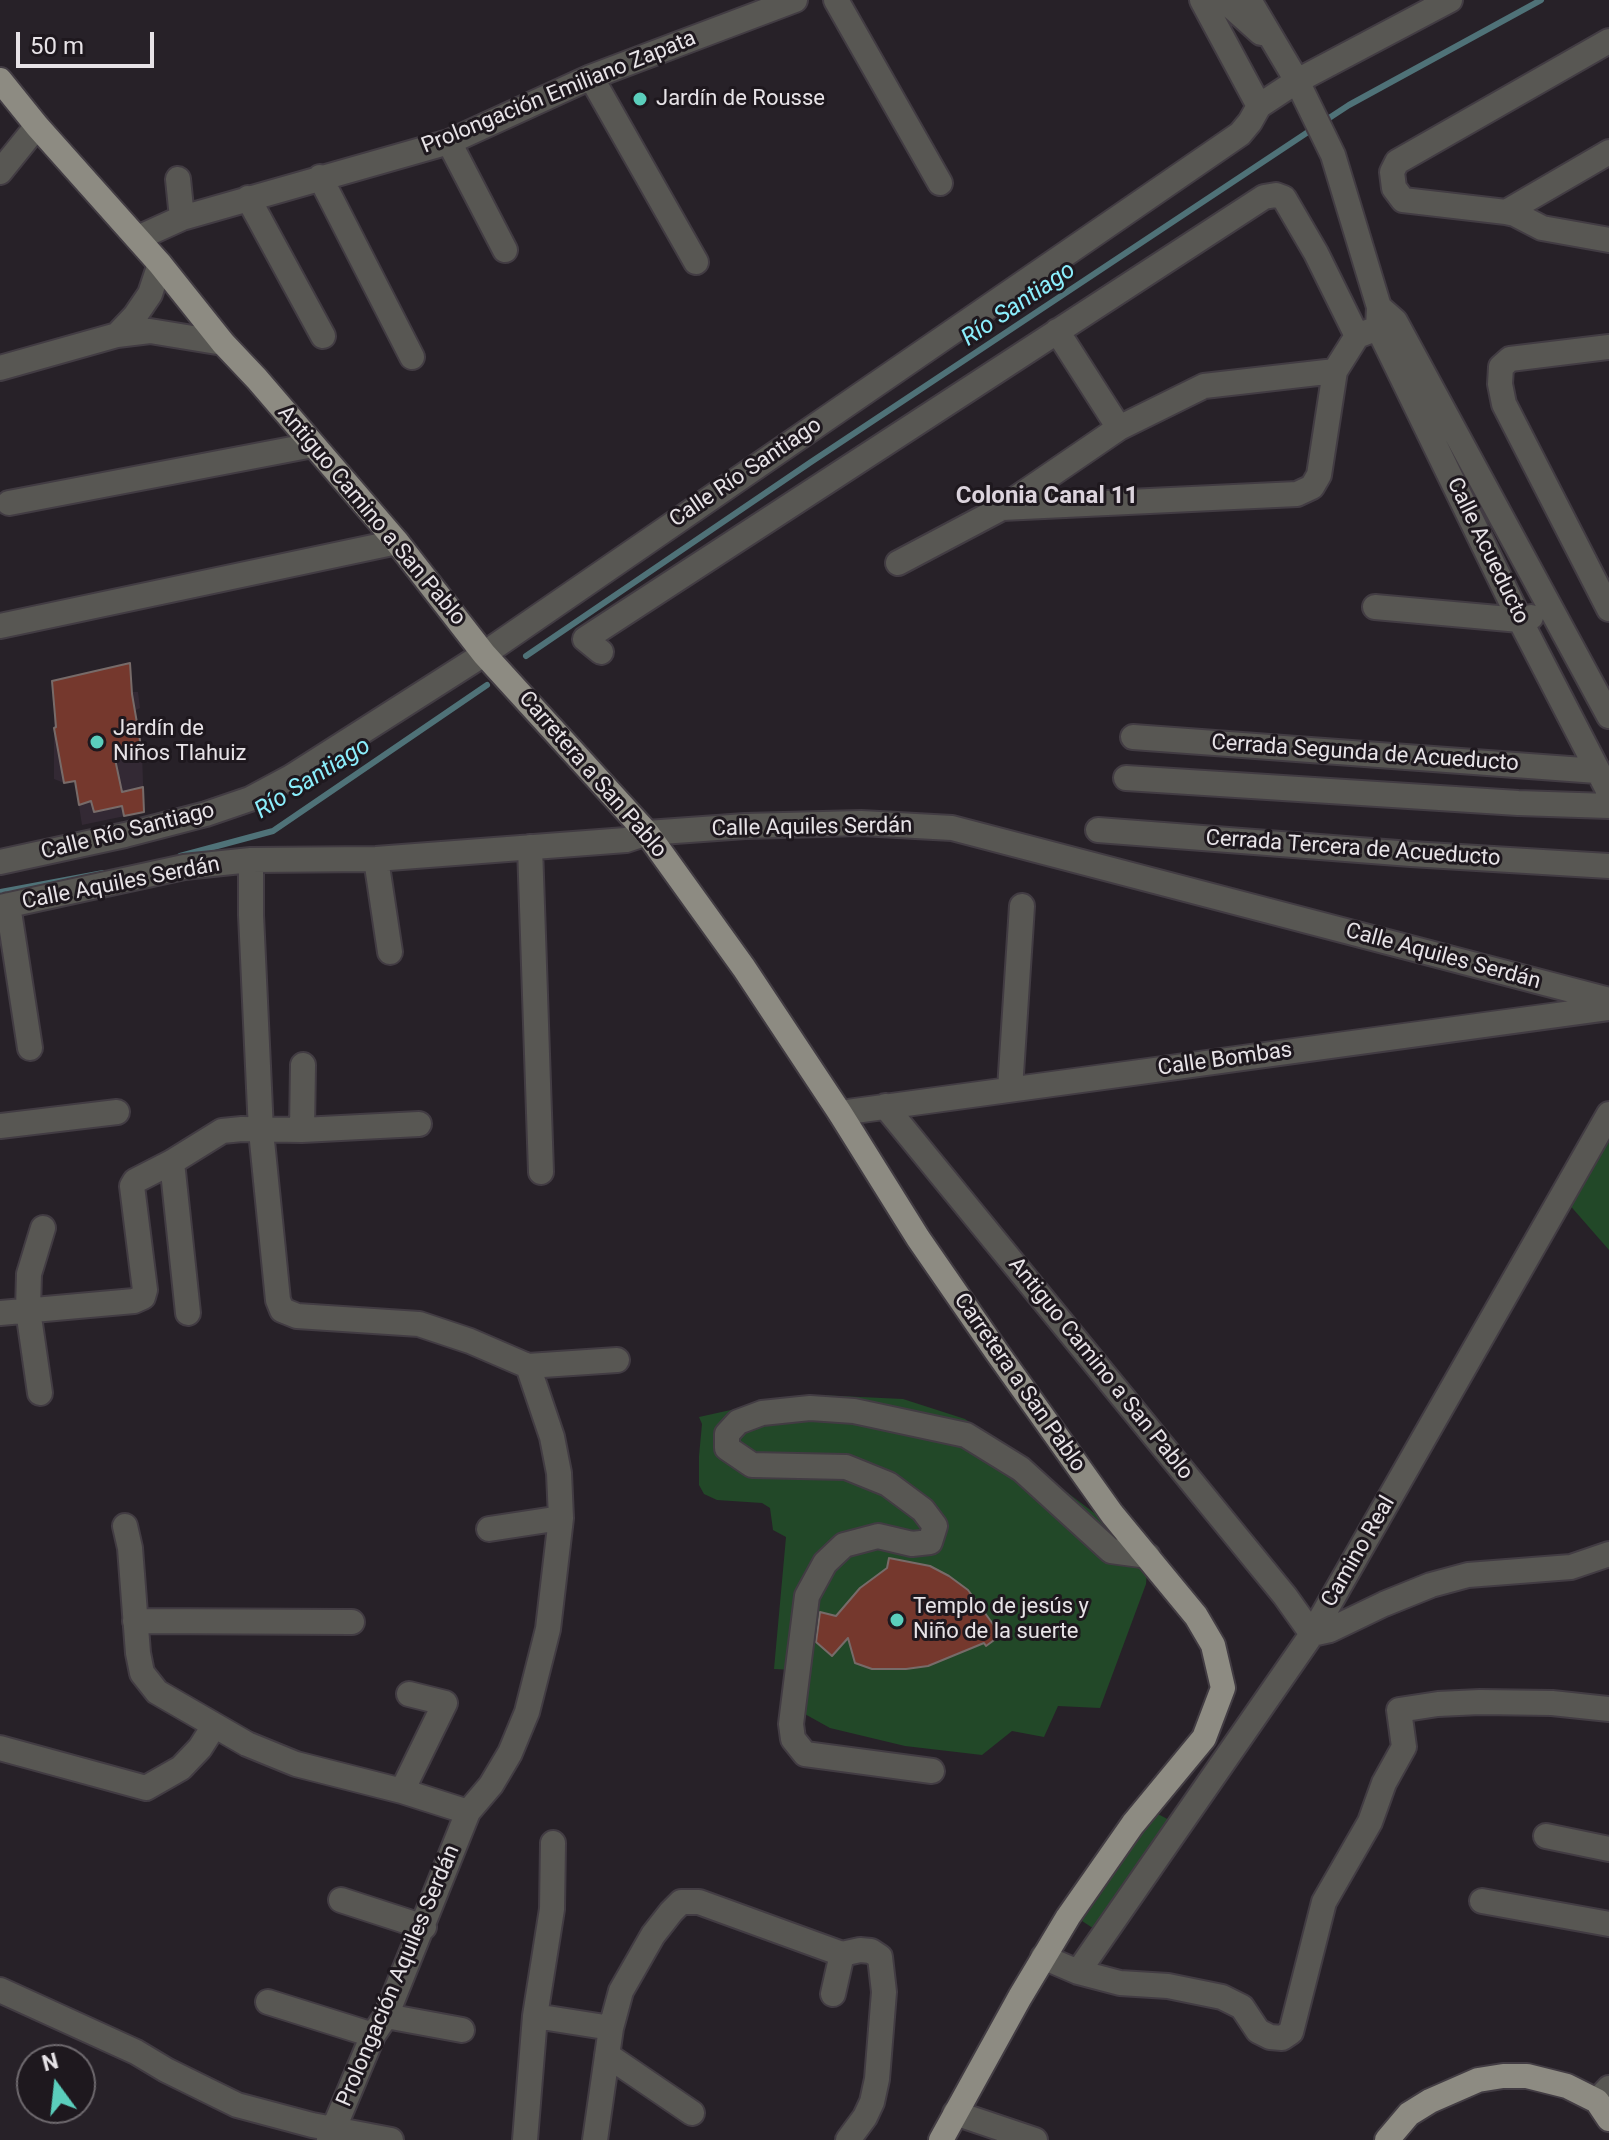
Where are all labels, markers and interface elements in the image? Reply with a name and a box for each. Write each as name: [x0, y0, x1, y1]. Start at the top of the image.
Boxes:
scale bar: [20, 16, 158, 66]
street label: Prolongación Emiliano Zapata: [418, 26, 700, 160]
text: 50 m: [30, 32, 84, 60]
place label: Jardín de Rousse: [656, 86, 825, 112]
marker: Jardín de Rousse: [631, 90, 649, 108]
water label: Río Santiago: [957, 256, 1081, 354]
street label: Antiguo Camino a San Pablo: [271, 401, 471, 631]
street label: Calle Río Santiago: [665, 412, 827, 534]
street label: Calle Acueducto: [1440, 474, 1534, 628]
district label: Colonia Canal 11: [956, 483, 1138, 511]
street label: Carretera a San Pablo: [512, 686, 672, 864]
place label: Jardín de Niños Tlahuiz: [113, 716, 247, 768]
street label: Cerrada Segunda de Acueducto: [1210, 730, 1520, 778]
water label: Río Santiago: [250, 732, 376, 826]
marker: Jardín de Niños Tlahuiz: [88, 733, 106, 751]
street label: Calle Río Santiago: [39, 798, 217, 866]
street label: Calle Aquiles Serdán: [711, 813, 913, 843]
street label: Cerrada Tercera de Acueducto: [1205, 826, 1501, 872]
street label: Calle Aquiles Serdán: [20, 852, 222, 916]
street label: Calle Aquiles Serdán: [1343, 918, 1543, 996]
street label: Calle Bombas: [1156, 1038, 1294, 1082]
street label: Antiguo Camino a San Pablo: [1002, 1252, 1198, 1486]
street label: Carretera a San Pablo: [947, 1289, 1091, 1477]
street label: Camino Real: [1317, 1492, 1401, 1612]
place label: Templo de jesús y Niño de la suerte: [913, 1594, 1089, 1646]
marker: Templo de jesús y Niño de la suerte: [888, 1611, 906, 1629]
street label: Prolongación Aquiles Serdán: [332, 1841, 466, 2111]
north arrow: [16, 2044, 96, 2124]
text: N: [39, 2048, 61, 2076]

